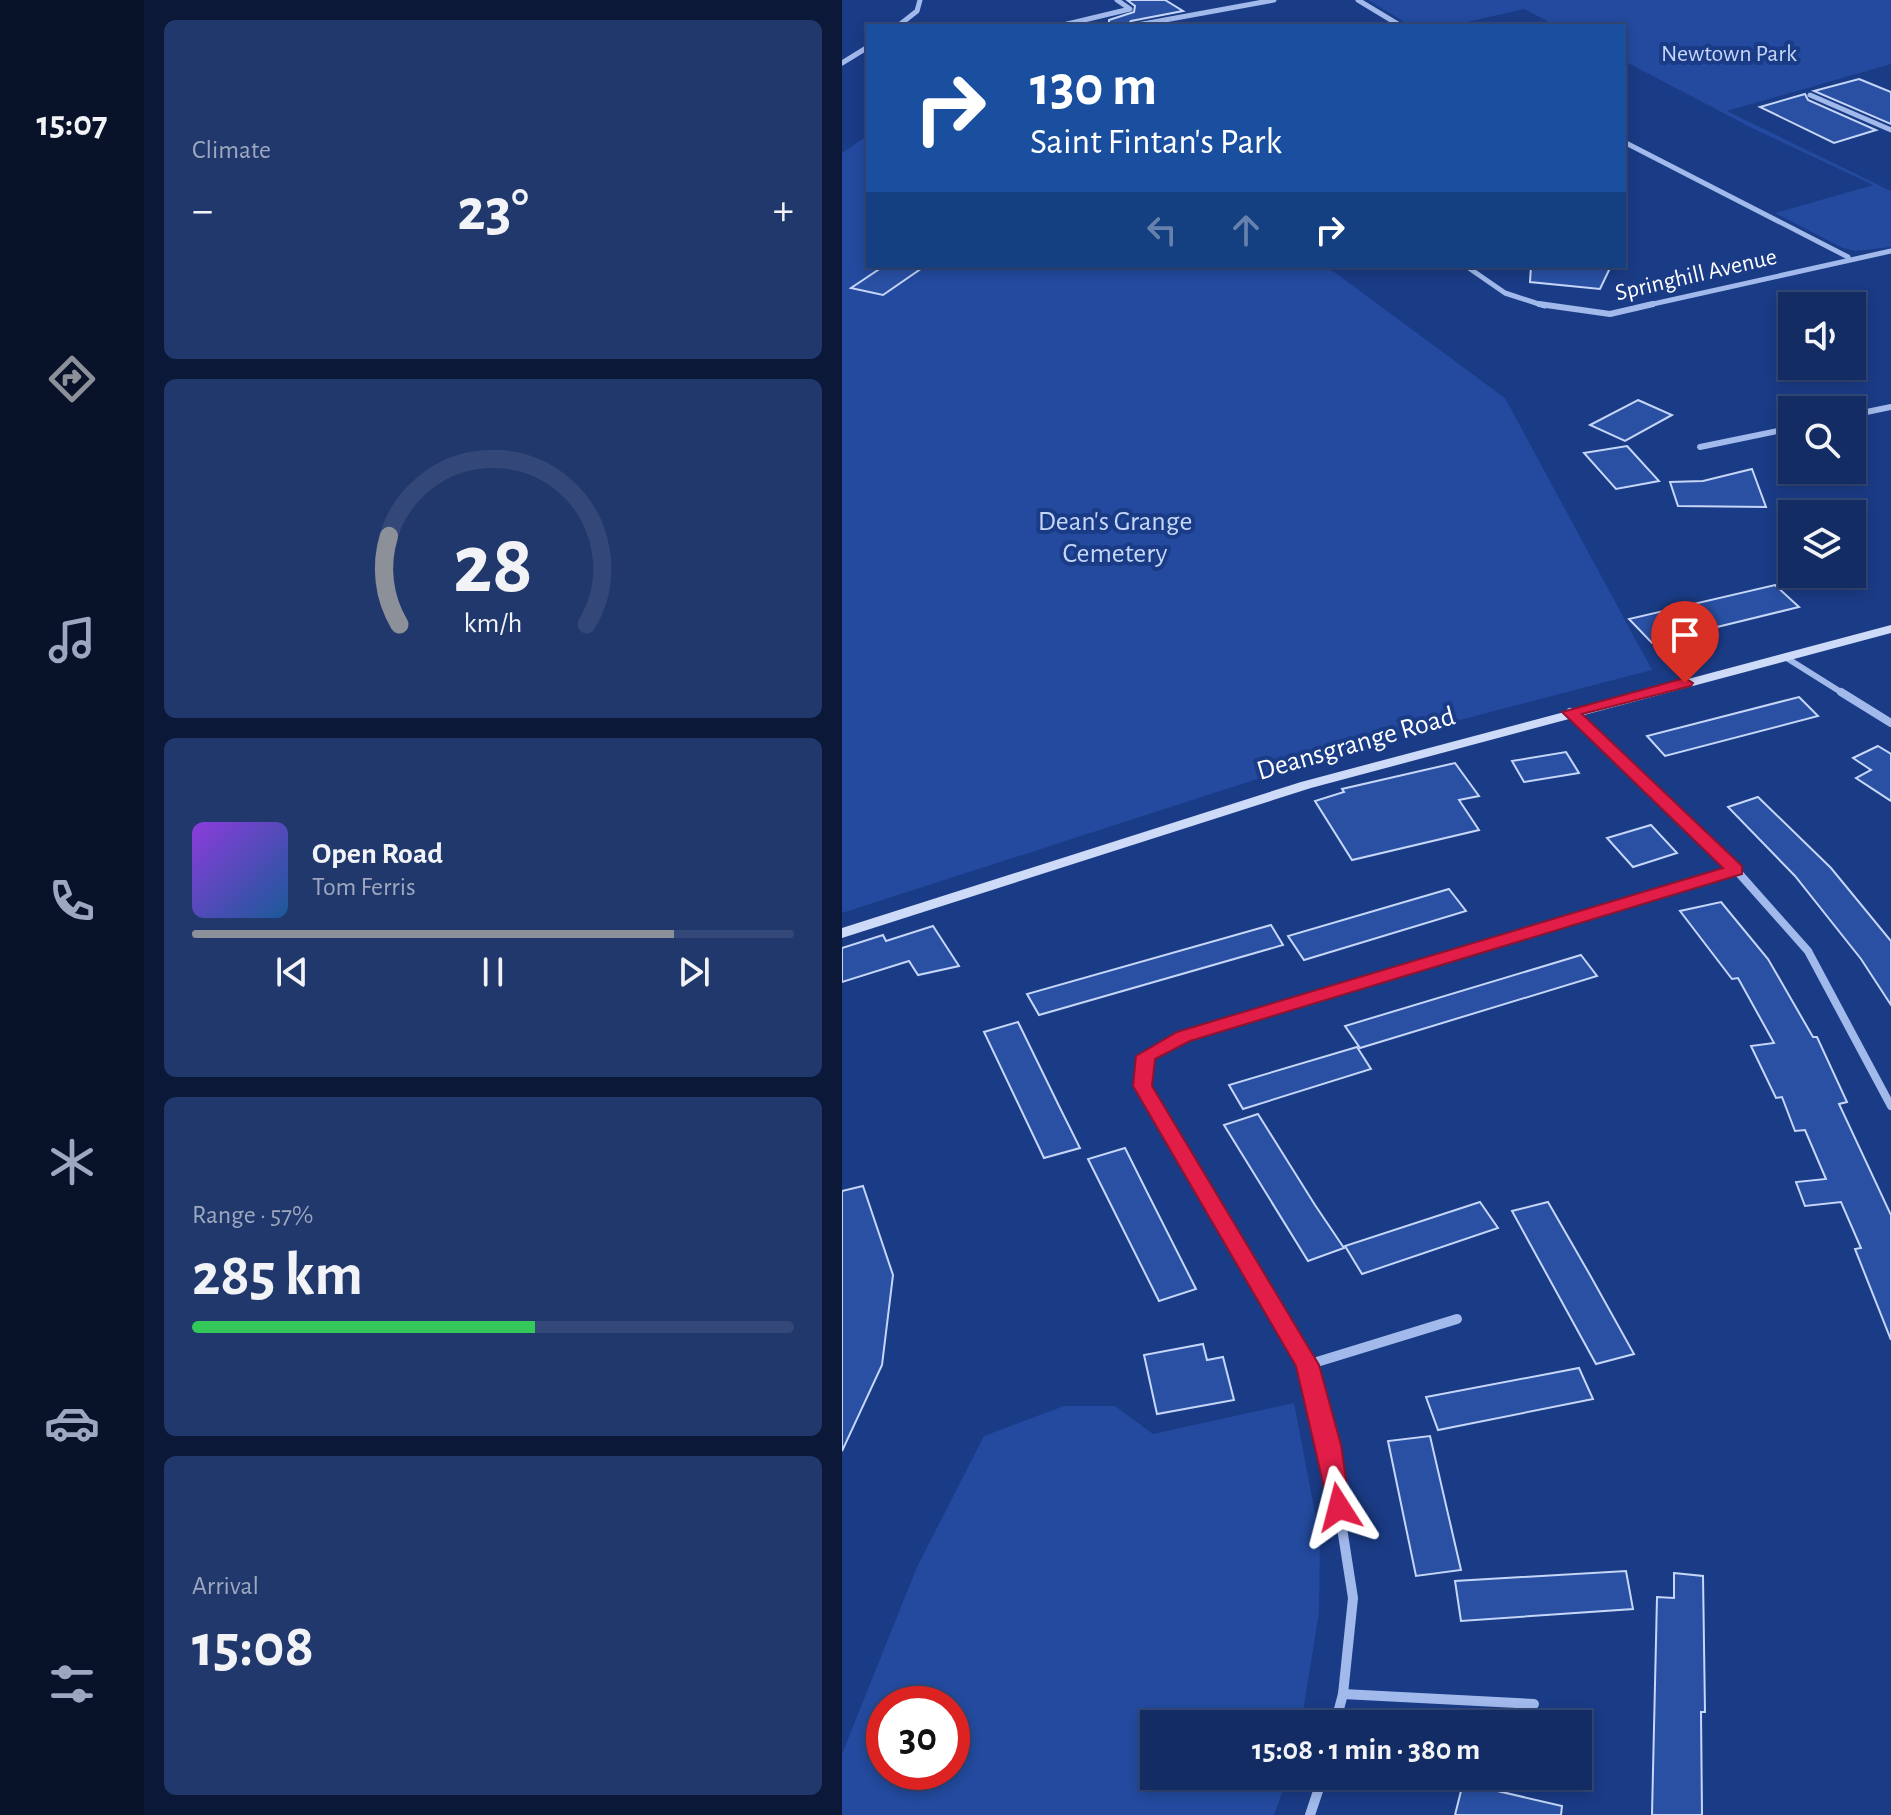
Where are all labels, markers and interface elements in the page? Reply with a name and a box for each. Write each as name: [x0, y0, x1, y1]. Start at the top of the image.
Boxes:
park label: Newtown Park: [1661, 42, 1797, 66]
icon: right: [898, 56, 1002, 160]
text: 130 m: [1030, 59, 1157, 115]
text: 15:07: [36, 106, 108, 142]
text: Saint Fintan's Park: [1030, 124, 1282, 160]
text: Climate: [192, 137, 271, 163]
text: 23°: [457, 181, 529, 241]
text: −: [192, 189, 213, 233]
text: +: [773, 189, 794, 233]
icon: left: [1140, 208, 1184, 252]
icon: ahead: [1224, 208, 1268, 252]
icon: right: [1308, 208, 1352, 252]
street label: Springhill Avenue: [1613, 245, 1779, 305]
map controls: [1778, 292, 1866, 588]
button: sound: [1778, 292, 1866, 380]
icon: directions: [44, 351, 100, 407]
button: search: [1778, 396, 1866, 484]
button: layers: [1778, 500, 1866, 588]
park label: Dean's Grange Cemetery: [1038, 508, 1192, 568]
text: 28: [453, 523, 533, 607]
pin: [1651, 601, 1719, 683]
text: km/h: [464, 609, 522, 638]
icon: music: [44, 612, 100, 668]
icon: arrive: [1663, 613, 1707, 657]
street label: Deansgrange Road: [1254, 702, 1458, 786]
text: Open Road: [312, 839, 443, 869]
icon: phone: [44, 873, 100, 929]
text: Tom Ferris: [312, 874, 416, 900]
icon: previous: [270, 950, 314, 994]
icon: pause: [471, 950, 515, 994]
icon: next: [672, 950, 716, 994]
icon: climate: [44, 1134, 100, 1190]
text: Range · 57%: [192, 1202, 313, 1228]
text: 285 km: [192, 1246, 363, 1306]
icon: car: [44, 1395, 100, 1451]
position arrow: [1297, 1465, 1381, 1549]
text: Arrival: [192, 1573, 259, 1599]
text: 15:08: [192, 1617, 314, 1677]
icon: filters: [44, 1656, 100, 1712]
speed limit sign: 30: [866, 1686, 970, 1790]
text: 15:08 · 1 min · 380 m: [1252, 1735, 1480, 1765]

